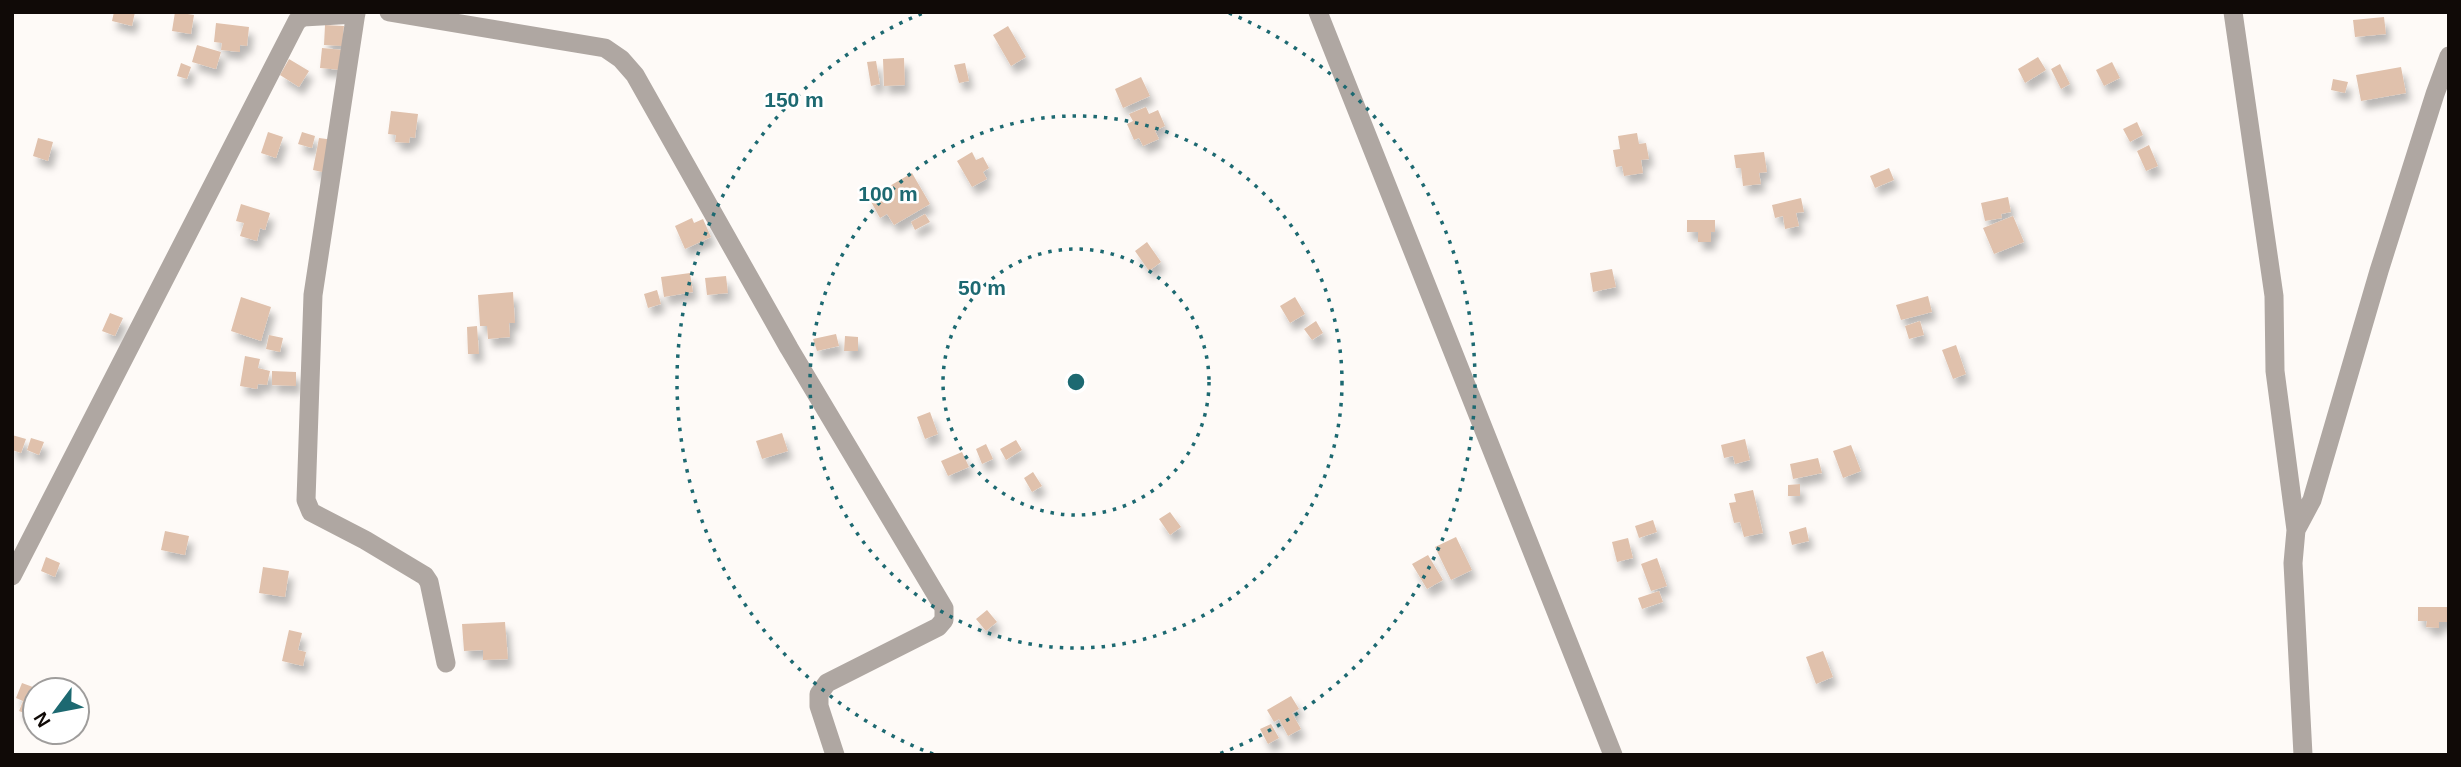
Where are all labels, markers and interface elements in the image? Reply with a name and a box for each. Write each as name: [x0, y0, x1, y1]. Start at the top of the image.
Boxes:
text: 150 m: [764, 88, 824, 111]
text: 100 m: [858, 182, 918, 205]
text: 50 m: [958, 276, 1006, 299]
centre of rings: [1064, 370, 1088, 394]
north arrow: [21, 676, 91, 746]
text: N: [29, 708, 55, 731]

